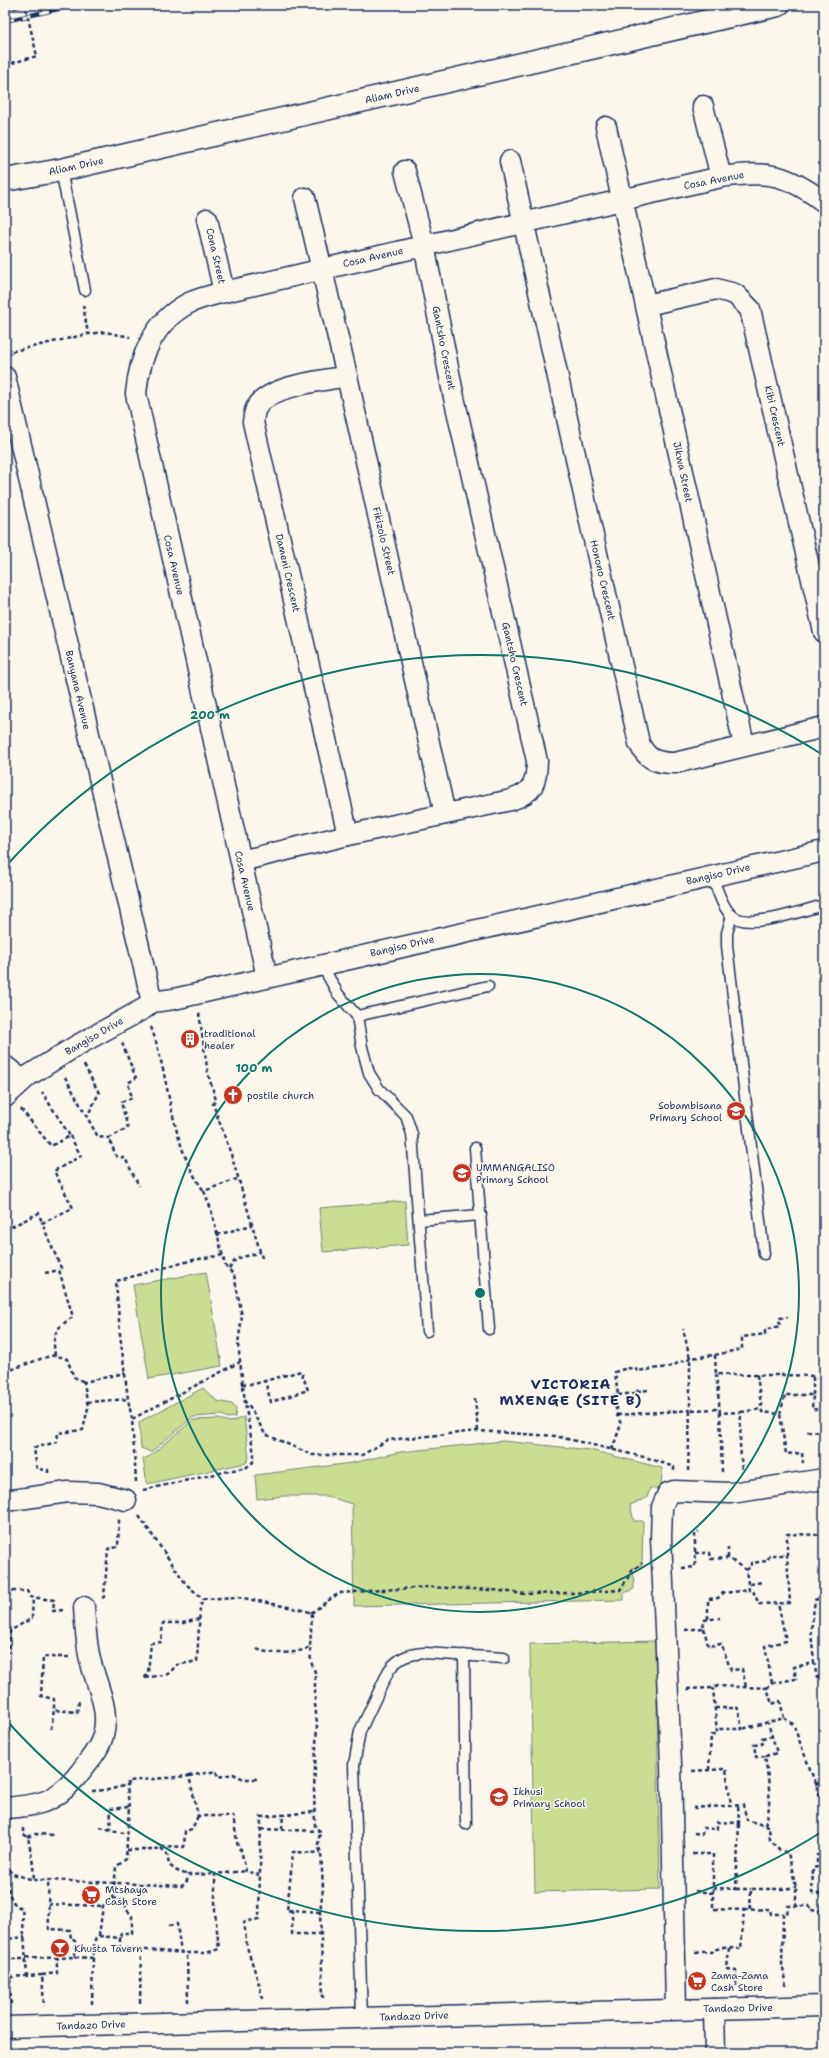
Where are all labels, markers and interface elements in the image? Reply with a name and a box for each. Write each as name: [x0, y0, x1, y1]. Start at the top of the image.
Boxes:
street label: Aliam Drive: [363, 81, 421, 107]
street label: Aliam Drive: [47, 154, 105, 178]
street label: Cosa Avenue: [683, 168, 746, 192]
street label: Cona Street: [203, 227, 229, 285]
street label: Cosa Avenue: [342, 244, 405, 270]
street label: Gantsho Crescent: [429, 305, 459, 391]
street label: Kibi Crescent: [762, 384, 788, 448]
street label: Jikwa Street: [670, 440, 696, 504]
street label: Fikizolo Street: [370, 506, 398, 576]
street label: Dameni Crescent: [273, 533, 303, 613]
street label: Cosa Avenue: [161, 534, 187, 597]
street label: Honono Crescent: [587, 539, 619, 621]
street label: Gantsho Crescent: [499, 621, 531, 707]
street label: Banyana Avenue: [63, 649, 94, 731]
text: 200 m: [190, 707, 230, 723]
street label: Cosa Avenue: [232, 850, 258, 913]
street label: Bangiso Drive: [685, 860, 752, 888]
street label: Bangiso Drive: [369, 932, 436, 960]
street label: Bangiso Drive: [62, 1014, 126, 1058]
place label: traditional healer: [204, 1027, 256, 1052]
building icon: traditional healer: [179, 1028, 201, 1050]
text: 100 m: [236, 1060, 273, 1076]
church icon: postile church: [222, 1084, 244, 1106]
place label: postile church: [247, 1089, 314, 1102]
place label: Sobambisana Primary School: [650, 1099, 723, 1124]
school or university icon: Sobambisana Primary School: [725, 1100, 747, 1122]
place label: UMMANGALISO Primary School: [476, 1161, 555, 1186]
school or university icon: UMMANGALISO Primary School: [451, 1162, 473, 1184]
centre of rings: [473, 1286, 487, 1300]
district label: VICTORIA MXENGE (SITE B): [500, 1375, 642, 1409]
place label: Ikhusi Primary School: [513, 1785, 585, 1810]
school or university icon: Ikhusi Primary School: [488, 1786, 510, 1808]
place label: Mtshaya Cash Store: [105, 1883, 157, 1908]
supermarket icon: Mtshaya Cash Store: [80, 1884, 102, 1906]
bar icon: Khusta Tavern: [49, 1937, 71, 1959]
place label: Khusta Tavern: [74, 1942, 142, 1955]
place label: Zama-Zama Cash Store: [711, 1969, 769, 1994]
supermarket icon: Zama-Zama Cash Store: [686, 1970, 708, 1992]
street label: Tandazo Drive: [703, 2001, 773, 2015]
street label: Tandazo Drive: [379, 2008, 449, 2024]
street label: Tandazo Drive: [56, 2017, 126, 2033]

